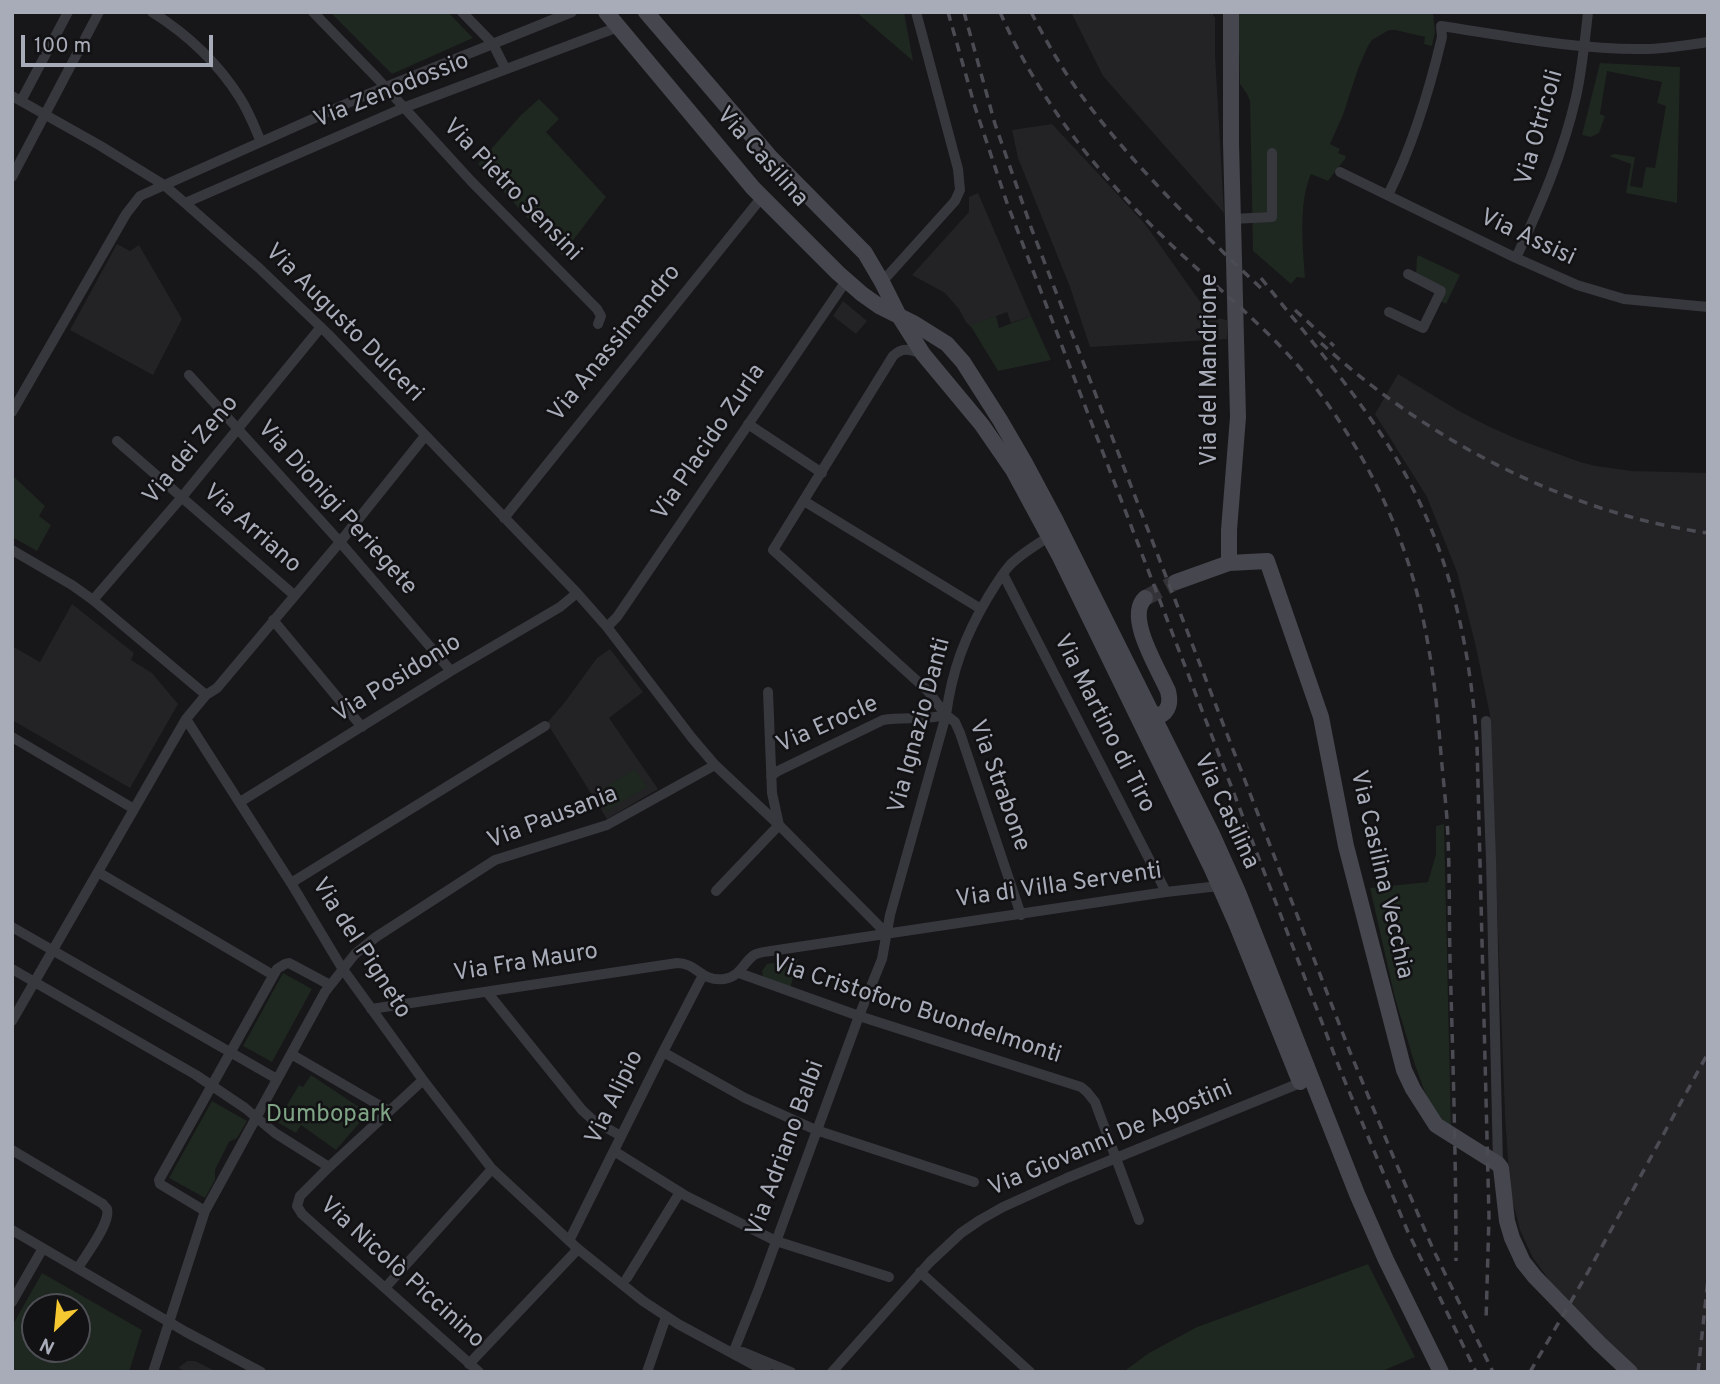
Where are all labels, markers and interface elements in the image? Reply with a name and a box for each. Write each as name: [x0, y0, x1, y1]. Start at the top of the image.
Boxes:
scale bar: [24, 21, 217, 65]
text: 100 m: [34, 33, 91, 60]
street label: Via Zenodossio: [310, 48, 474, 136]
street label: Via Otricoli: [1511, 67, 1571, 189]
street label: Via Casilina: [709, 102, 813, 214]
street label: Via Pietro Sensini: [436, 114, 586, 268]
street label: Via Assisi: [1475, 204, 1579, 274]
street label: Via Augusto Dulceri: [258, 239, 428, 409]
street label: Via Anassimandro: [544, 260, 688, 428]
street label: Via del Mandrione: [1197, 274, 1225, 466]
street label: Via Placido Zurla: [647, 359, 773, 527]
street label: Via dei Zeno: [138, 391, 246, 511]
street label: Via Dionigi Periegete: [250, 416, 422, 602]
street label: Via Arriano: [196, 479, 306, 581]
street label: Via Posidonio: [329, 629, 467, 731]
street label: Via Martino di Tiro: [1046, 630, 1160, 818]
street label: Via Ignazio Danti: [884, 635, 958, 817]
street label: Via Erocle: [773, 691, 883, 761]
street label: Via Strabone: [961, 716, 1035, 856]
street label: Via Casilina: [1186, 750, 1264, 874]
street label: Via Casilina Vecchia: [1342, 768, 1418, 982]
street label: Via Pausania: [484, 781, 622, 857]
street label: Via di Villa Serventi: [954, 858, 1164, 916]
street label: Via del Pigneto: [304, 873, 416, 1025]
street label: Via Fra Mauro: [452, 938, 600, 990]
street label: Via Cristoforo Buondelmonti: [767, 950, 1065, 1072]
street label: Via Alipio: [581, 1046, 651, 1150]
street label: Via Adriano Balbi: [742, 1057, 832, 1241]
street label: Via Giovanni De Agostini: [985, 1076, 1237, 1204]
park label: Dumbopark: [266, 1102, 392, 1130]
street label: Via Nicolò Piccinino: [312, 1192, 490, 1356]
north arrow: [21, 1293, 91, 1363]
text: N: [36, 1331, 59, 1359]

